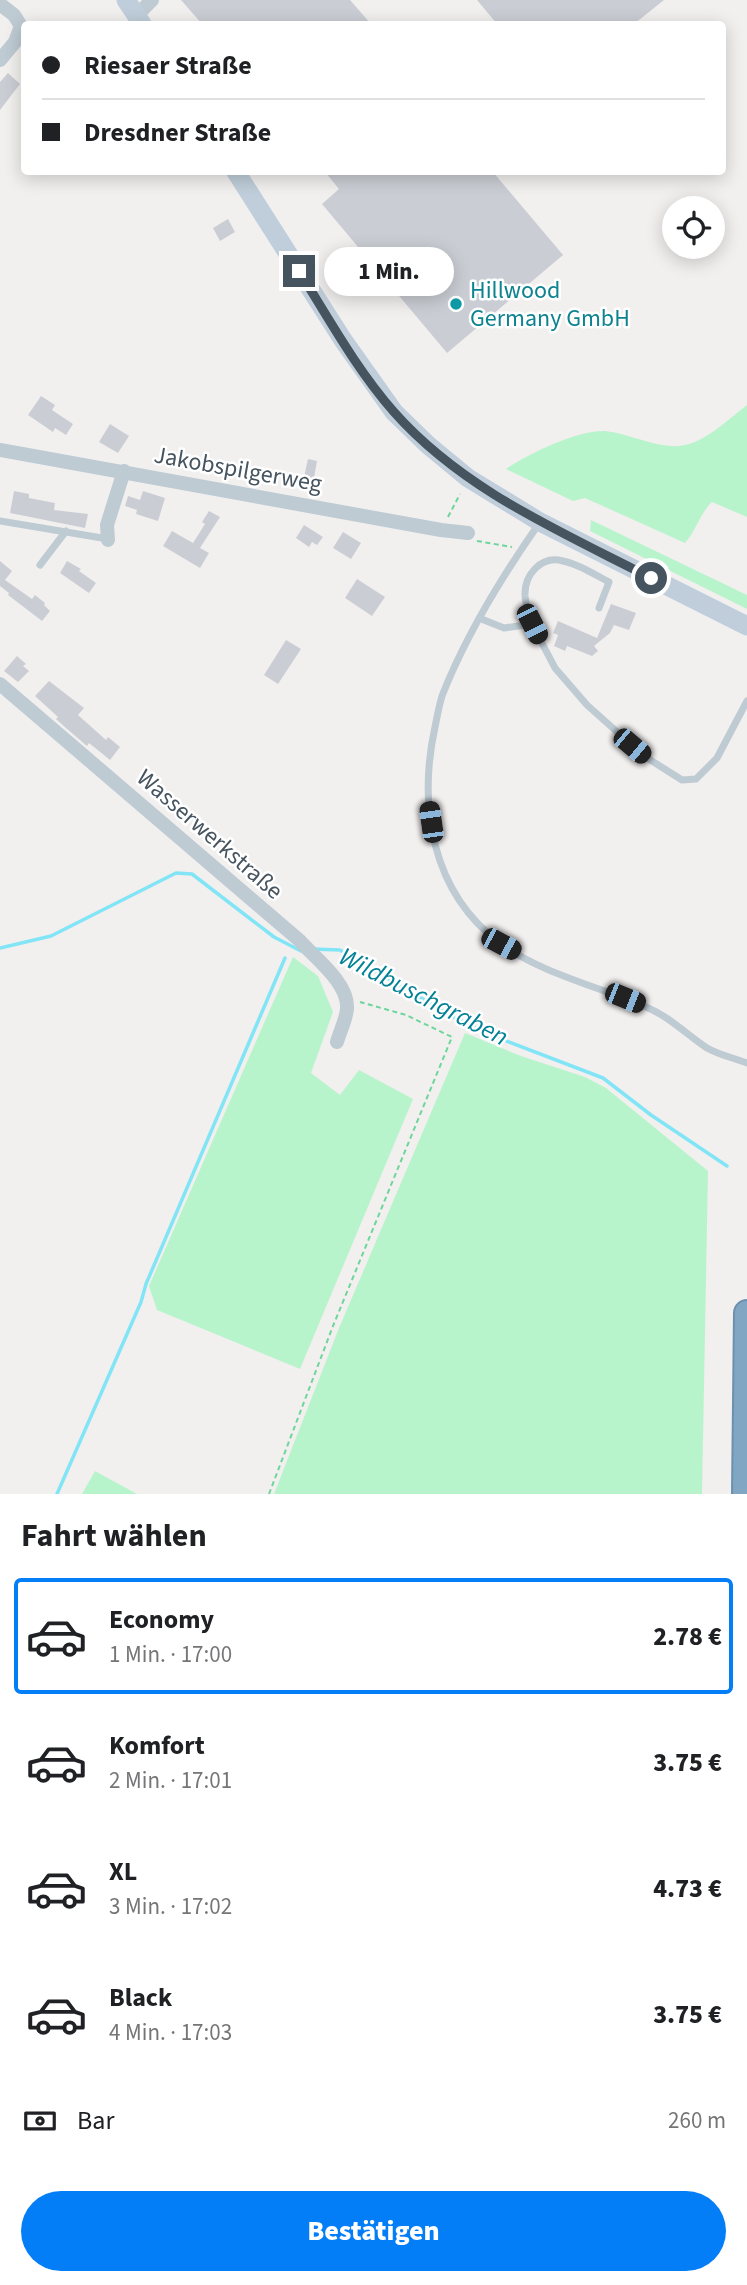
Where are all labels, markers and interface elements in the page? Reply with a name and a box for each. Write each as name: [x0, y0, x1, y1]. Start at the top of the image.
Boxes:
text: Riesaer Straße: [84, 47, 252, 84]
text: Dresdner Straße: [84, 114, 271, 151]
map controls: [662, 196, 725, 259]
button: locate: [662, 196, 725, 259]
callout: 1 Min.: [324, 246, 453, 296]
route end: [283, 255, 315, 287]
text: 1 Min.: [358, 255, 420, 288]
place label: Hillwood Germany GmbH: [470, 273, 630, 336]
marker: Hillwood Germany GmbH: [448, 296, 464, 312]
street label: Jakobspilgerweg: [151, 437, 325, 501]
route start: [635, 562, 667, 594]
car: [514, 601, 551, 647]
car: [610, 724, 655, 768]
street label: Wasserwerkstraße: [129, 761, 291, 908]
car: [418, 800, 445, 844]
car: [478, 925, 525, 963]
water label: Wildbuschgraben: [333, 938, 515, 1055]
car: [602, 980, 649, 1016]
text: Fahrt wählen: [21, 1513, 207, 1559]
text: Economy: [109, 1601, 214, 1638]
icon: car: [25, 1605, 88, 1668]
text: 2.78 €: [653, 1618, 722, 1655]
text: 1 Min. · 17:00: [109, 1638, 232, 1671]
text: Komfort: [109, 1727, 205, 1764]
icon: car: [25, 1731, 88, 1794]
text: 3.75 €: [653, 1744, 722, 1781]
text: 2 Min. · 17:01: [109, 1764, 232, 1797]
text: XL: [109, 1853, 137, 1890]
icon: car: [25, 1857, 88, 1920]
text: 4.73 €: [653, 1870, 722, 1907]
text: 3 Min. · 17:02: [109, 1890, 232, 1923]
text: Black: [109, 1979, 172, 2016]
icon: car: [25, 1983, 88, 2046]
text: 3.75 €: [653, 1996, 722, 2033]
text: 4 Min. · 17:03: [109, 2016, 232, 2049]
icon: cash: [21, 2102, 59, 2140]
text: Bar: [77, 2102, 114, 2139]
text: 260 m: [668, 2104, 726, 2137]
button: Bestätigen: [21, 2191, 726, 2271]

